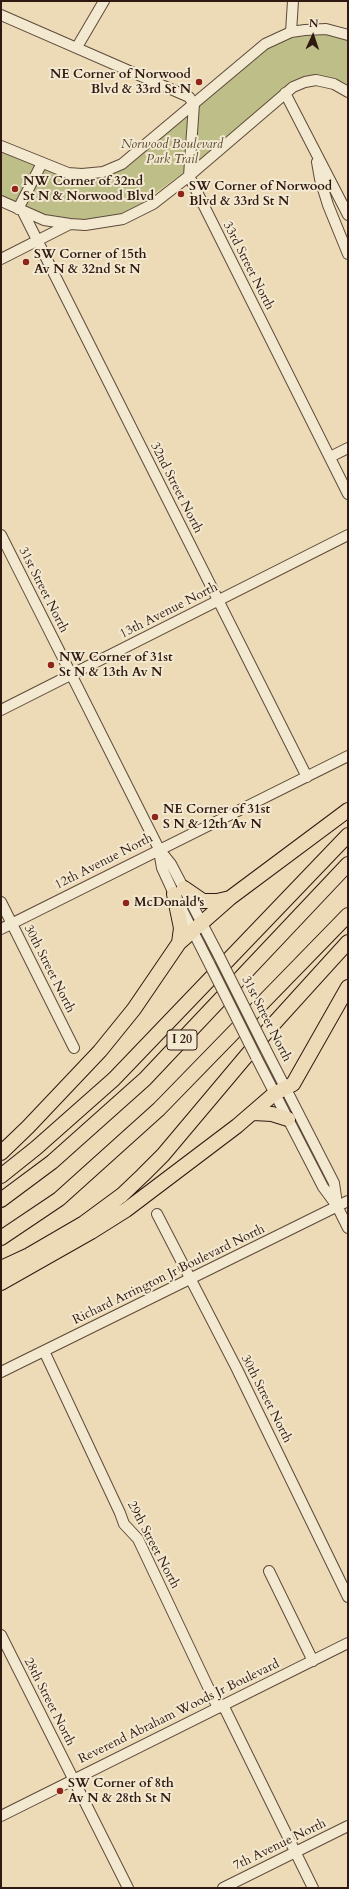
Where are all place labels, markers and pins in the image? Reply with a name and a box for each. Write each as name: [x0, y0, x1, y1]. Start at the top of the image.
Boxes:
place label: NE Corner of Norwood Blvd & 33rd St N: [50, 67, 191, 98]
marker: NE Corner of Norwood Blvd & 33rd St N: [194, 77, 204, 87]
place label: NW Corner of 32nd St N & Norwood Blvd: [23, 174, 154, 205]
place label: SW Corner of Norwood Blvd & 33rd St N: [189, 179, 332, 210]
marker: NW Corner of 32nd St N & Norwood Blvd: [10, 184, 20, 194]
marker: SW Corner of Norwood Blvd & 33rd St N: [176, 189, 186, 199]
place label: SW Corner of 15th Av N & 32nd St N: [34, 247, 147, 278]
marker: SW Corner of 15th Av N & 32nd St N: [21, 257, 31, 267]
place label: NW Corner of 31st St N & 13th Av N: [59, 650, 173, 681]
marker: NW Corner of 31st St N & 13th Av N: [46, 660, 56, 670]
place label: NE Corner of 31st S N & 12th Av N: [163, 802, 270, 833]
marker: NE Corner of 31st S N & 12th Av N: [150, 812, 160, 822]
place label: McDonald's: [134, 895, 204, 911]
marker: McDonald's: [121, 898, 131, 908]
place label: SW Corner of 8th Av N & 28th St N: [68, 1776, 174, 1807]
marker: SW Corner of 8th Av N & 28th St N: [55, 1786, 65, 1796]

